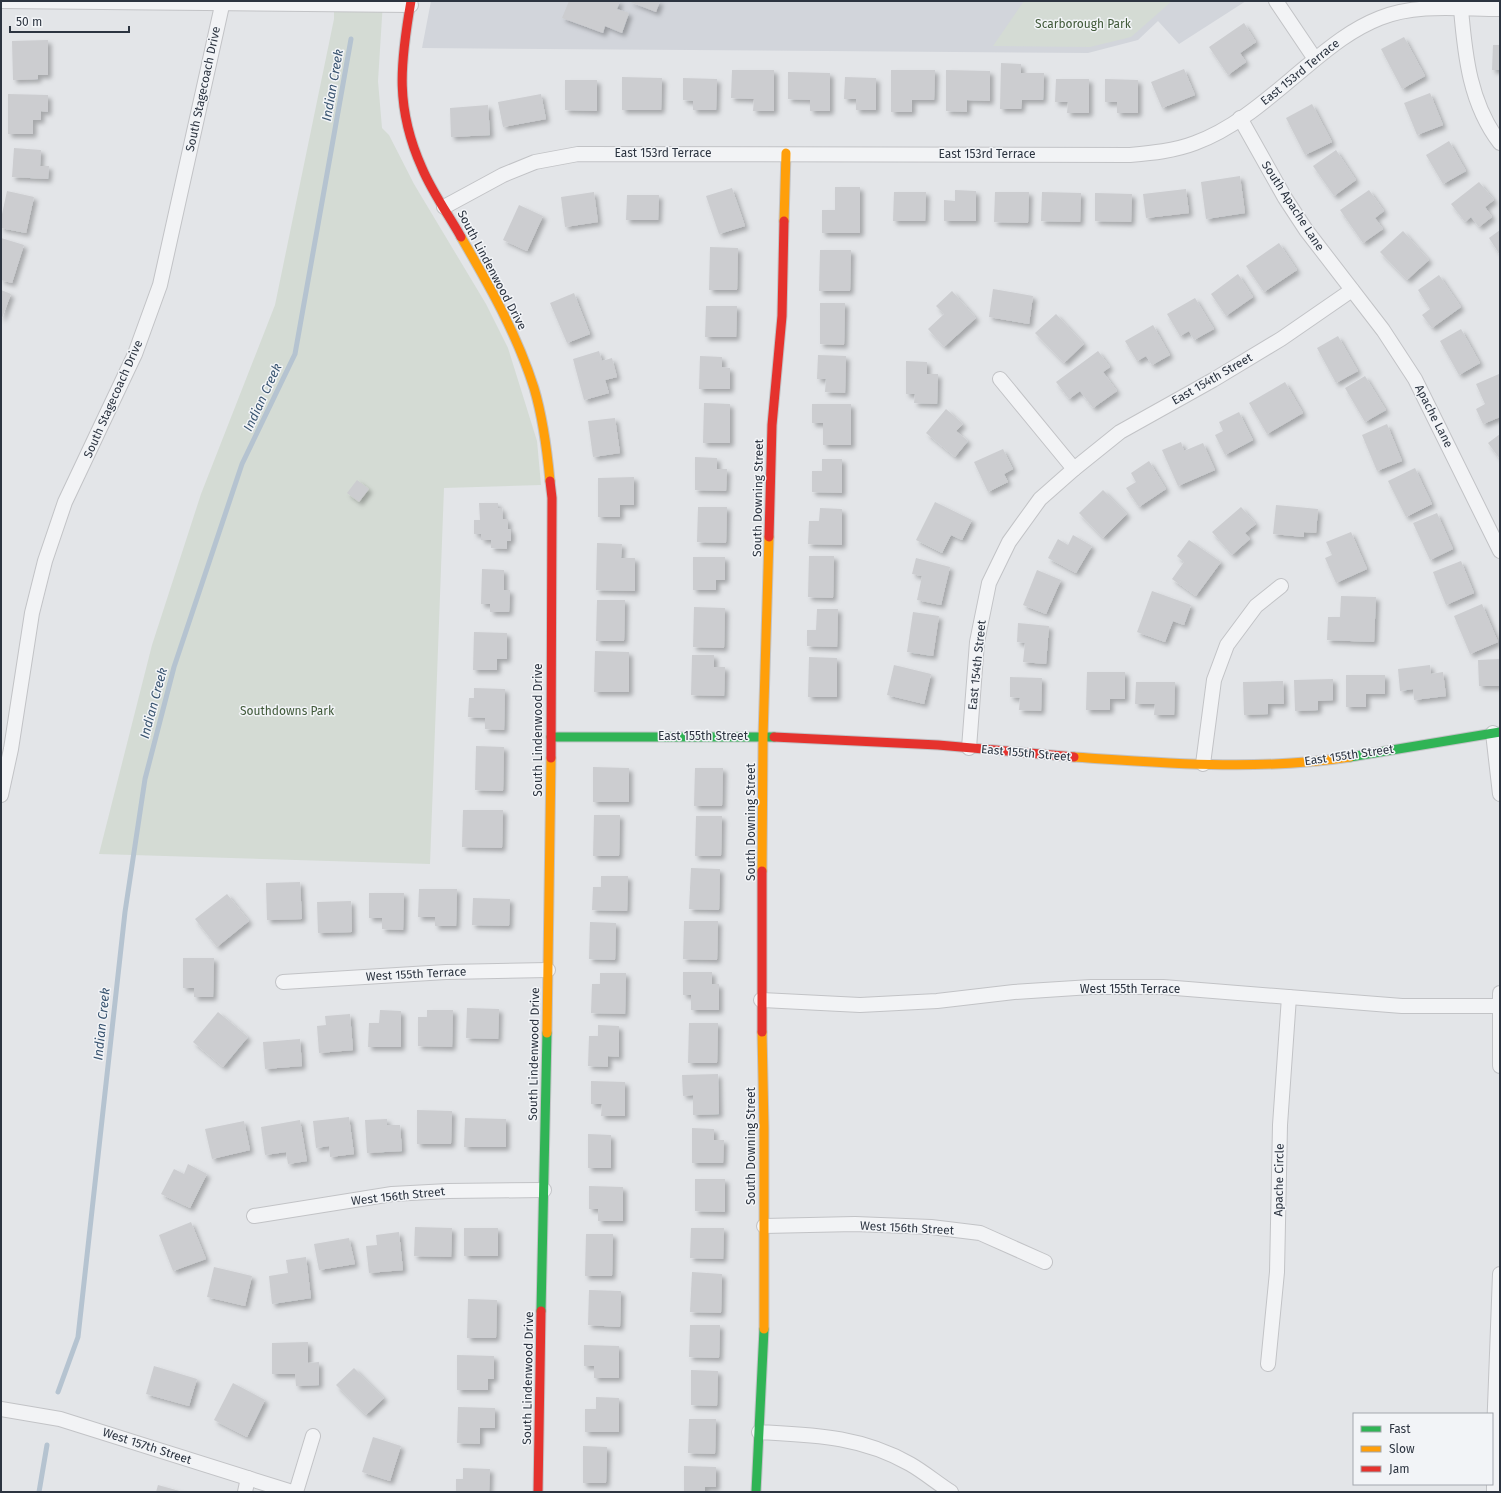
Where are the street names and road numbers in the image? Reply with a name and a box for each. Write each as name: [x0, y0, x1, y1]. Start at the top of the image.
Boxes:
street label: South Stagecoach Drive: [183, 25, 223, 153]
street label: East 153rd Terrace: [1258, 36, 1342, 108]
street label: East 153rd Terrace: [614, 146, 712, 160]
street label: East 153rd Terrace: [938, 147, 1036, 161]
street label: South Apache Lane: [1259, 159, 1327, 253]
street label: South Lindenwood Drive: [455, 208, 529, 332]
street label: South Stagecoach Drive: [81, 338, 145, 460]
street label: East 154th Street: [1169, 350, 1255, 408]
street label: Apache Lane: [1412, 382, 1456, 450]
street label: South Downing Street: [750, 438, 766, 557]
street label: East 154th Street: [965, 619, 989, 711]
street label: South Lindenwood Drive: [531, 663, 545, 797]
street label: East 155th Street: [658, 729, 749, 743]
street label: East 155th Street: [981, 742, 1072, 764]
street label: East 155th Street: [1303, 742, 1395, 768]
street label: South Downing Street: [744, 762, 758, 881]
street label: West 155th Terrace: [365, 964, 467, 984]
street label: West 155th Terrace: [1080, 982, 1180, 996]
street label: South Lindenwood Drive: [526, 987, 542, 1121]
street label: South Downing Street: [744, 1086, 758, 1205]
street label: Apache Circle: [1271, 1143, 1287, 1217]
street label: West 156th Street: [350, 1184, 446, 1208]
street label: West 156th Street: [860, 1219, 955, 1237]
street label: South Lindenwood Drive: [520, 1311, 536, 1445]
street label: West 157th Street: [101, 1425, 194, 1467]

